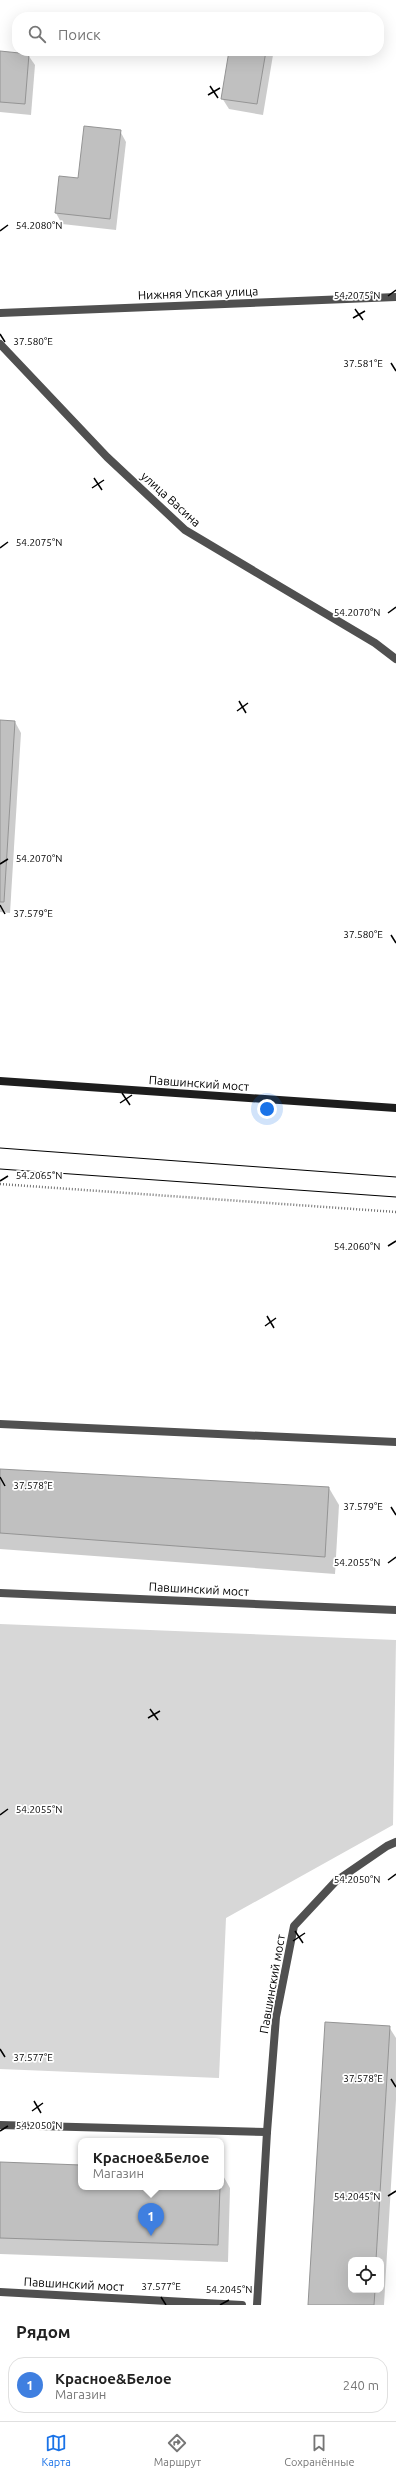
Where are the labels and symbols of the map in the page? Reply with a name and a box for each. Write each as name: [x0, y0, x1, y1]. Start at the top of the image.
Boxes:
text: 54.2080°N: [16, 220, 62, 231]
street label: Нижняя Упская улица: [138, 284, 258, 302]
text: 54.2075°N: [334, 290, 380, 301]
text: 37.580°E: [13, 336, 53, 347]
text: 37.581°E: [343, 358, 383, 369]
street label: улица Васина: [139, 469, 203, 529]
text: 54.2075°N: [16, 537, 62, 548]
text: 54.2070°N: [334, 607, 380, 618]
text: 54.2070°N: [16, 853, 62, 864]
text: 37.579°E: [13, 908, 53, 919]
text: 37.580°E: [343, 929, 383, 940]
street label: Павшинский мост: [148, 1073, 250, 1093]
your location: [257, 1099, 277, 1119]
text: 54.2065°N: [16, 1170, 62, 1181]
text: 54.2060°N: [334, 1241, 380, 1252]
text: 37.578°E: [13, 1480, 53, 1491]
text: 37.579°E: [343, 1501, 383, 1512]
text: 54.2055°N: [334, 1557, 380, 1568]
street label: Павшинский мост: [149, 1580, 250, 1598]
text: 54.2055°N: [16, 1804, 62, 1815]
text: 54.2050°N: [334, 1874, 380, 1885]
street label: Павшинский мост: [257, 1933, 287, 2035]
text: 37.577°E: [13, 2052, 53, 2063]
text: 37.578°E: [343, 2073, 383, 2084]
text: 54.2050°N: [16, 2120, 62, 2131]
text: 54.2045°N: [334, 2191, 380, 2202]
pin: 1: [138, 2203, 164, 2236]
street label: Павшинский мост: [24, 2275, 125, 2293]
text: 37.577°E: [141, 2281, 181, 2292]
text: 54.2045°N: [206, 2284, 252, 2295]

